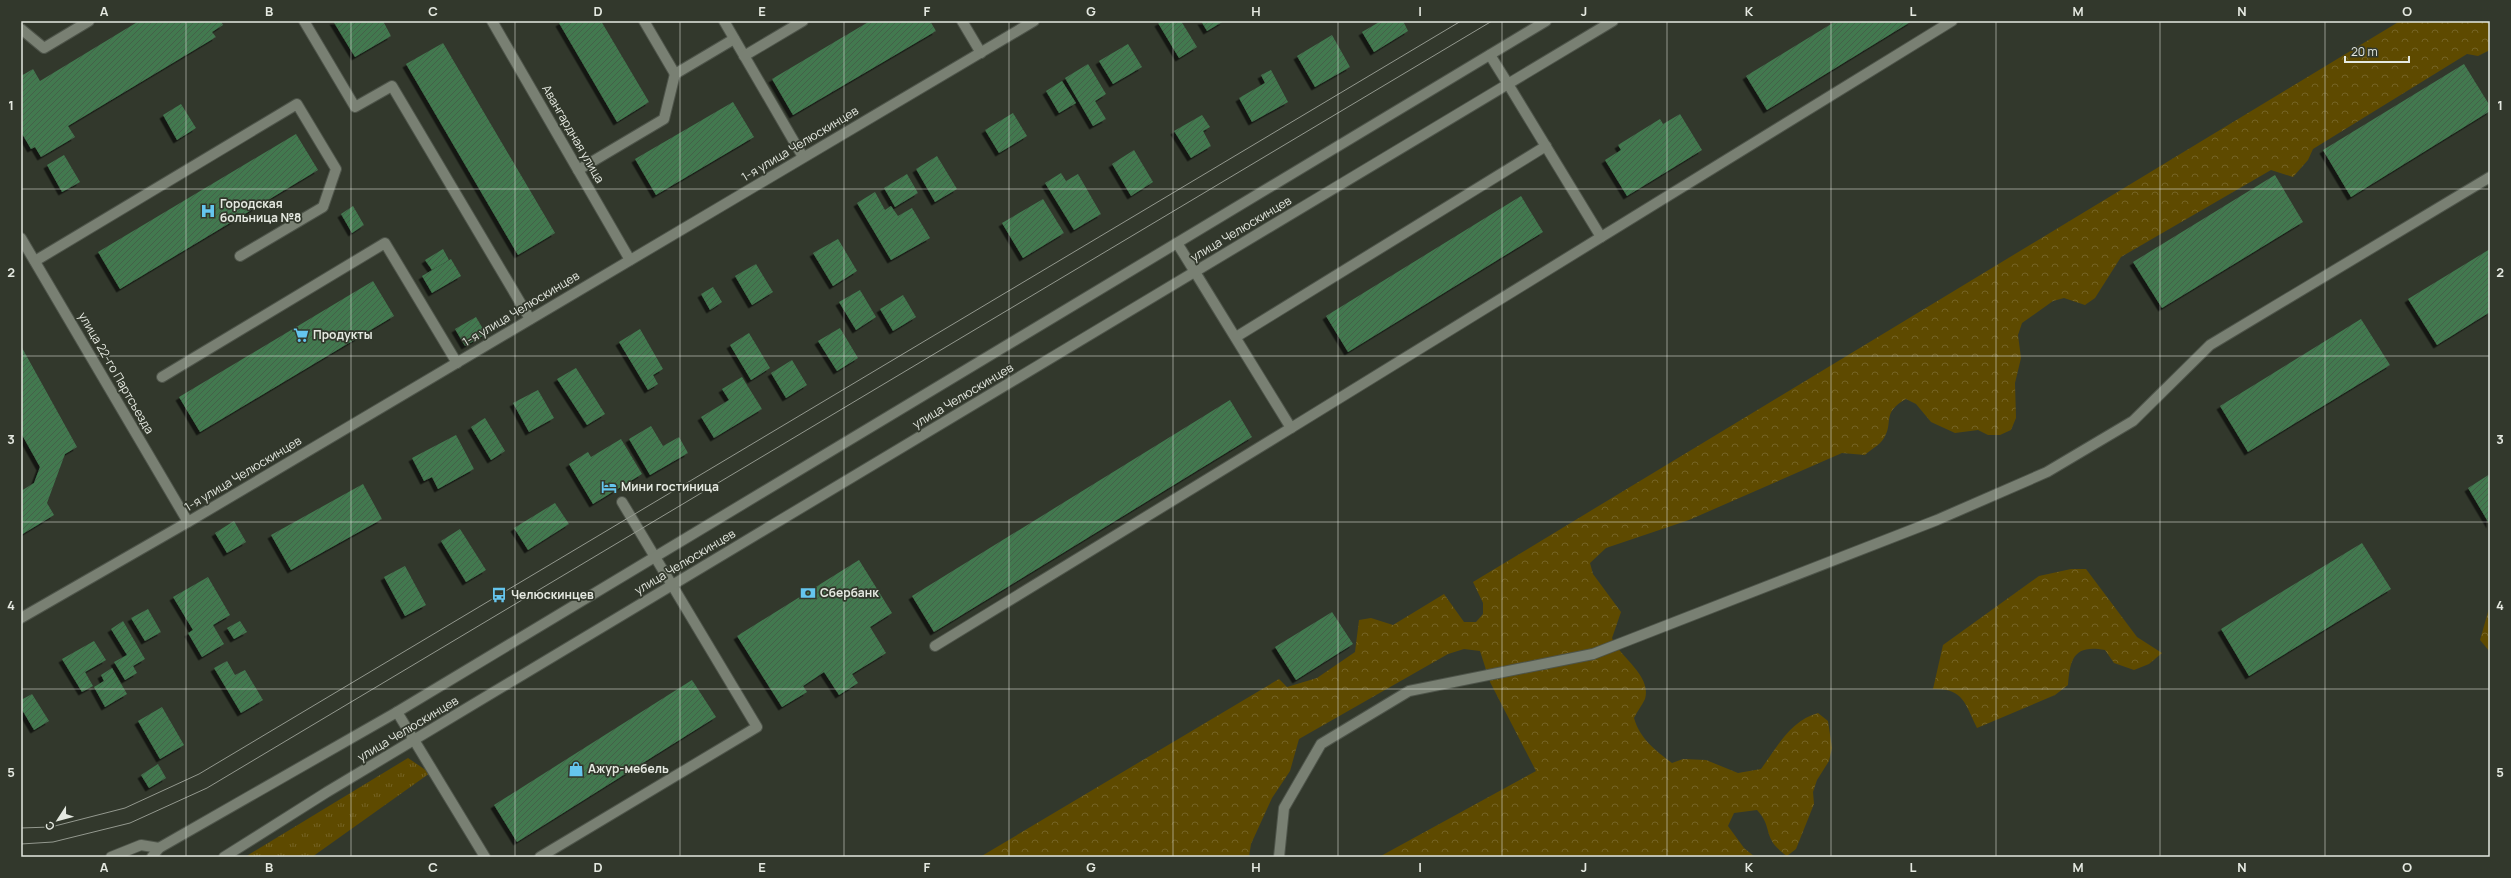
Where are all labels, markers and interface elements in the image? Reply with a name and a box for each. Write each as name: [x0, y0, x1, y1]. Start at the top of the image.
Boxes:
text: A: [100, 2, 109, 20]
text: B: [265, 2, 273, 20]
text: C: [428, 2, 438, 20]
text: D: [593, 2, 603, 20]
text: E: [758, 2, 766, 20]
text: F: [924, 2, 931, 20]
text: G: [1086, 2, 1096, 20]
text: H: [1251, 2, 1261, 20]
text: I: [1418, 2, 1422, 20]
text: J: [1581, 2, 1587, 20]
text: K: [1745, 2, 1754, 20]
text: L: [1910, 2, 1917, 20]
text: M: [2072, 2, 2084, 20]
text: N: [2237, 2, 2247, 20]
text: O: [2402, 2, 2412, 20]
scale bar: [2345, 38, 2409, 64]
text: 20 m: [2351, 43, 2378, 60]
street label: Авангардная улица: [538, 82, 608, 186]
text: 1: [8, 96, 14, 114]
text: 1: [2497, 96, 2503, 114]
street label: 1-я улица Челюскинцев: [738, 102, 862, 185]
street label: улица Челюскинцев: [1187, 191, 1295, 265]
place label: Городская больница №8: [220, 195, 301, 226]
hospital icon: Городская больница №8: [199, 202, 217, 220]
text: 2: [7, 263, 15, 281]
text: 2: [2496, 263, 2504, 281]
street label: 1-я улица Челюскинцев: [459, 267, 583, 350]
street label: улица 22-го Партсъезда: [75, 309, 158, 437]
supermarket icon: Продукты: [292, 326, 310, 344]
place label: Продукты: [313, 326, 373, 343]
street label: улица Челюскинцев: [909, 358, 1017, 432]
text: 3: [7, 430, 15, 448]
text: 3: [2496, 430, 2504, 448]
street label: 1-я улица Челюскинцев: [181, 432, 305, 515]
hotel icon: Мини гостиница: [600, 478, 618, 496]
place label: Мини гостиница: [621, 478, 719, 495]
street label: улица Челюскинцев: [631, 524, 739, 598]
bank icon: Сбербанк: [799, 584, 817, 602]
place label: Сбербанк: [820, 584, 879, 601]
bus stop icon: Челюскинцев: [490, 586, 508, 604]
place label: Челюскинцев: [511, 586, 594, 603]
text: 4: [7, 596, 15, 614]
text: 4: [2496, 596, 2504, 614]
street label: улица Челюскинцев: [354, 691, 462, 765]
shop icon: Ажур-мебель: [567, 760, 585, 778]
place label: Ажур-мебель: [588, 760, 669, 777]
text: 5: [7, 763, 15, 781]
text: 5: [2496, 763, 2504, 781]
north arrow: [38, 800, 78, 840]
text: С: [41, 818, 58, 834]
text: A: [100, 858, 109, 876]
text: B: [265, 858, 273, 876]
text: C: [428, 858, 438, 876]
text: D: [593, 858, 603, 876]
text: E: [758, 858, 766, 876]
text: F: [924, 858, 931, 876]
text: G: [1086, 858, 1096, 876]
text: H: [1251, 858, 1261, 876]
text: I: [1418, 858, 1422, 876]
text: J: [1581, 858, 1587, 876]
text: K: [1745, 858, 1754, 876]
text: L: [1910, 858, 1917, 876]
text: M: [2072, 858, 2084, 876]
text: N: [2237, 858, 2247, 876]
text: O: [2402, 858, 2412, 876]

